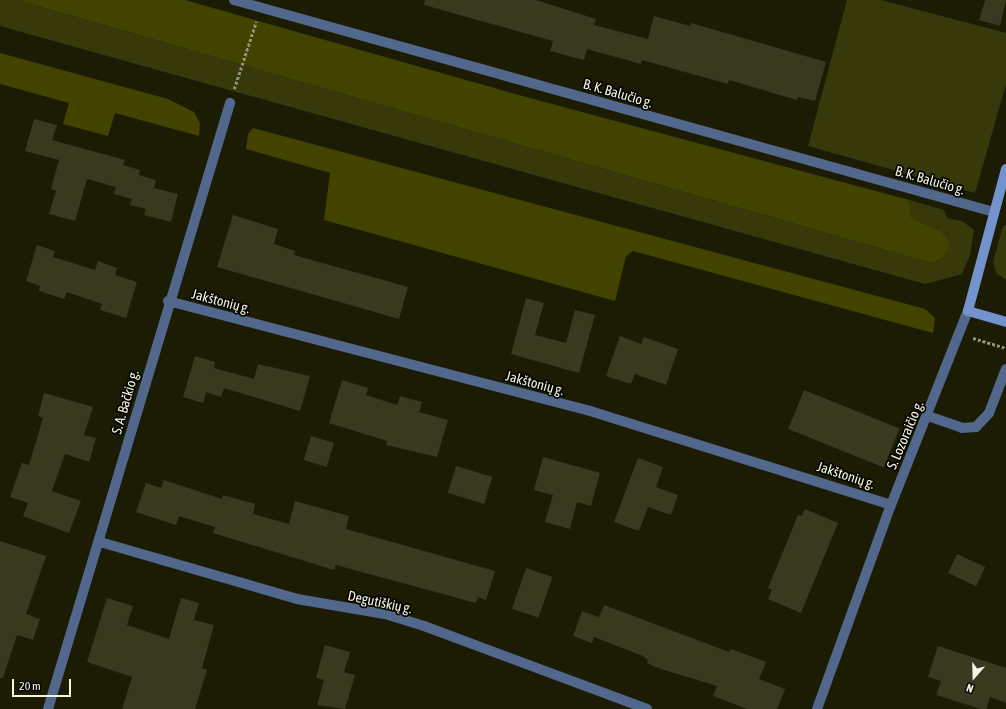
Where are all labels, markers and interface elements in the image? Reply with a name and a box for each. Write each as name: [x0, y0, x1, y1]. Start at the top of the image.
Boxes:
street label: B. K. Balučio g.: [581, 75, 655, 111]
street label: B. K. Balučio g.: [893, 162, 967, 198]
street label: Jakštonių g.: [190, 285, 252, 317]
street label: Jakštonių g.: [504, 367, 566, 399]
street label: S. A. Bačkio g.: [108, 368, 142, 436]
street label: S. Lozoraičio g.: [883, 398, 927, 472]
street label: Jakštonių g.: [815, 458, 877, 492]
street label: Degutiškių g.: [346, 587, 414, 617]
north arrow: [954, 657, 994, 697]
scale bar: [14, 671, 73, 697]
text: 20 m: [19, 679, 41, 693]
text: N: [965, 682, 975, 695]

